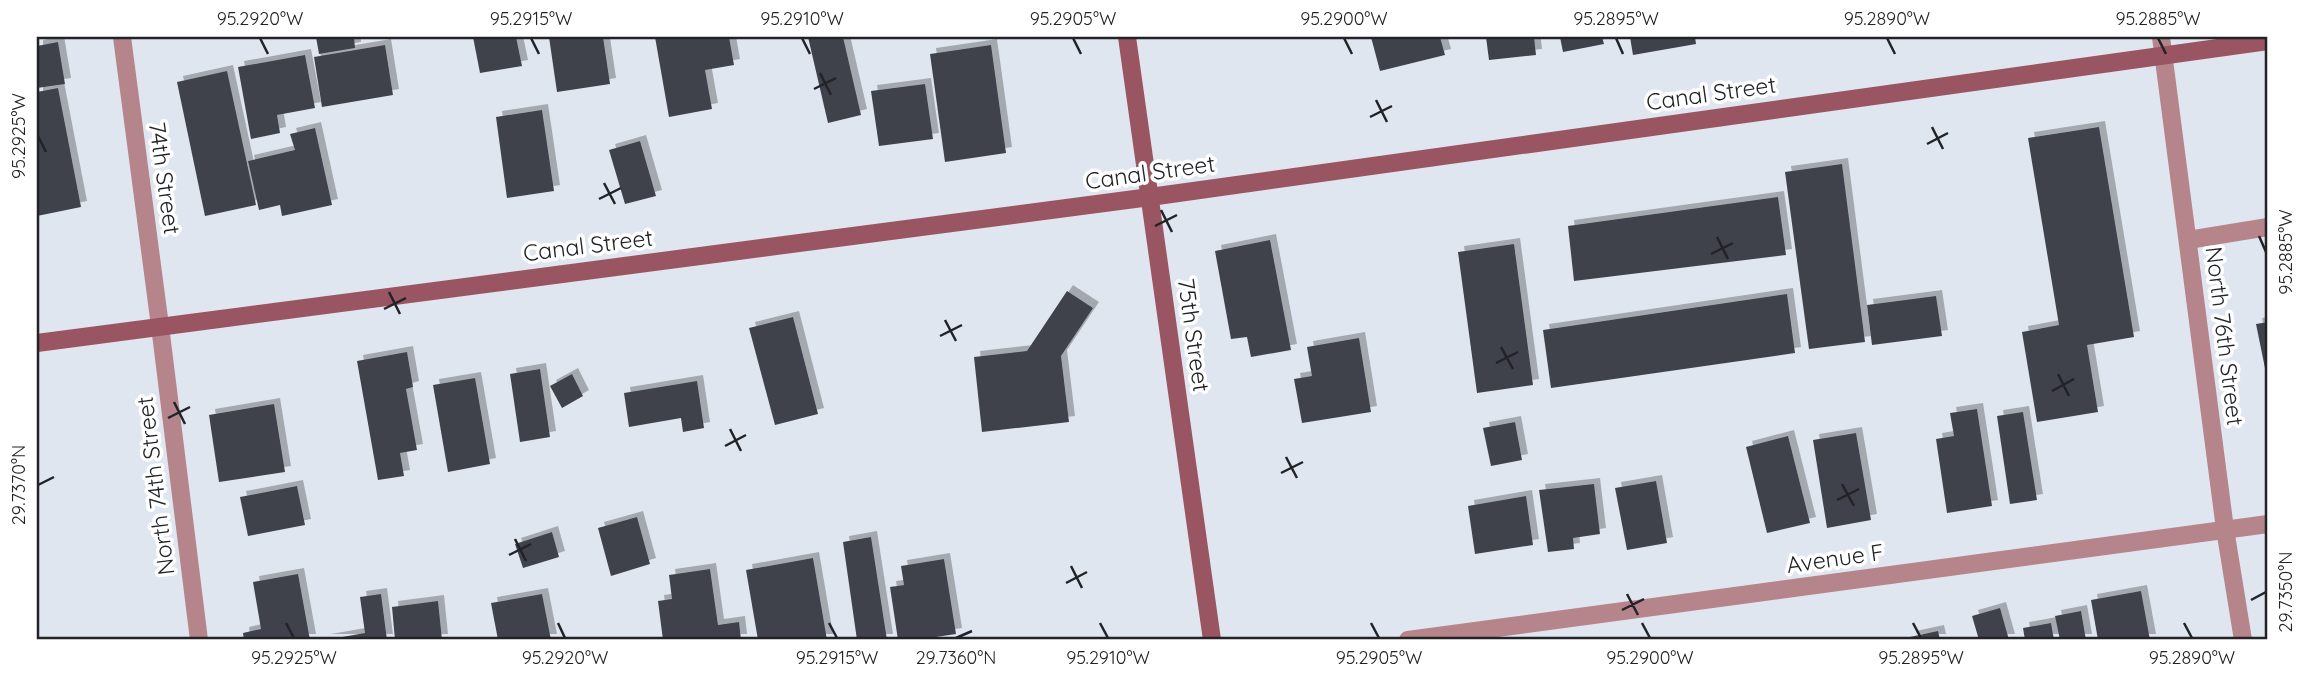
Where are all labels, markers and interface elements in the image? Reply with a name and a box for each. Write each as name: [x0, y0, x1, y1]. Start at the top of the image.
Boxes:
text: 95.2920°W: [217, 7, 303, 30]
text: 95.2915°W: [490, 7, 572, 30]
text: 95.2910°W: [760, 7, 844, 30]
text: 95.2905°W: [1030, 7, 1116, 30]
text: 95.2900°W: [1300, 7, 1388, 30]
text: 95.2895°W: [1573, 7, 1659, 30]
text: 95.2890°W: [1844, 7, 1930, 30]
text: 95.2885°W: [2115, 7, 2201, 30]
street label: Canal Street: [1644, 70, 1778, 116]
text: 95.2925°W: [7, 93, 30, 179]
street label: 74th Street: [143, 120, 187, 236]
street label: Canal Street: [1083, 149, 1217, 195]
text: 95.2885°W: [2274, 209, 2297, 295]
street label: Canal Street: [521, 223, 655, 267]
street label: North 76th Street: [2200, 245, 2250, 427]
street label: 75th Street: [1172, 276, 1216, 394]
street label: North 74th Street: [130, 395, 180, 577]
text: 29.7370°N: [7, 445, 30, 525]
street label: Avenue F: [1784, 537, 1886, 579]
text: 29.7350°N: [2274, 552, 2297, 632]
text: 95.2925°W: [251, 646, 337, 669]
text: 95.2920°W: [522, 646, 608, 669]
text: 95.2915°W: [796, 646, 878, 669]
text: 29.7360°N: [916, 646, 996, 669]
text: 95.2910°W: [1066, 646, 1150, 669]
text: 95.2905°W: [1336, 646, 1422, 669]
text: 95.2900°W: [1606, 646, 1694, 669]
text: 95.2895°W: [1878, 646, 1964, 669]
text: 95.2890°W: [2149, 646, 2235, 669]

